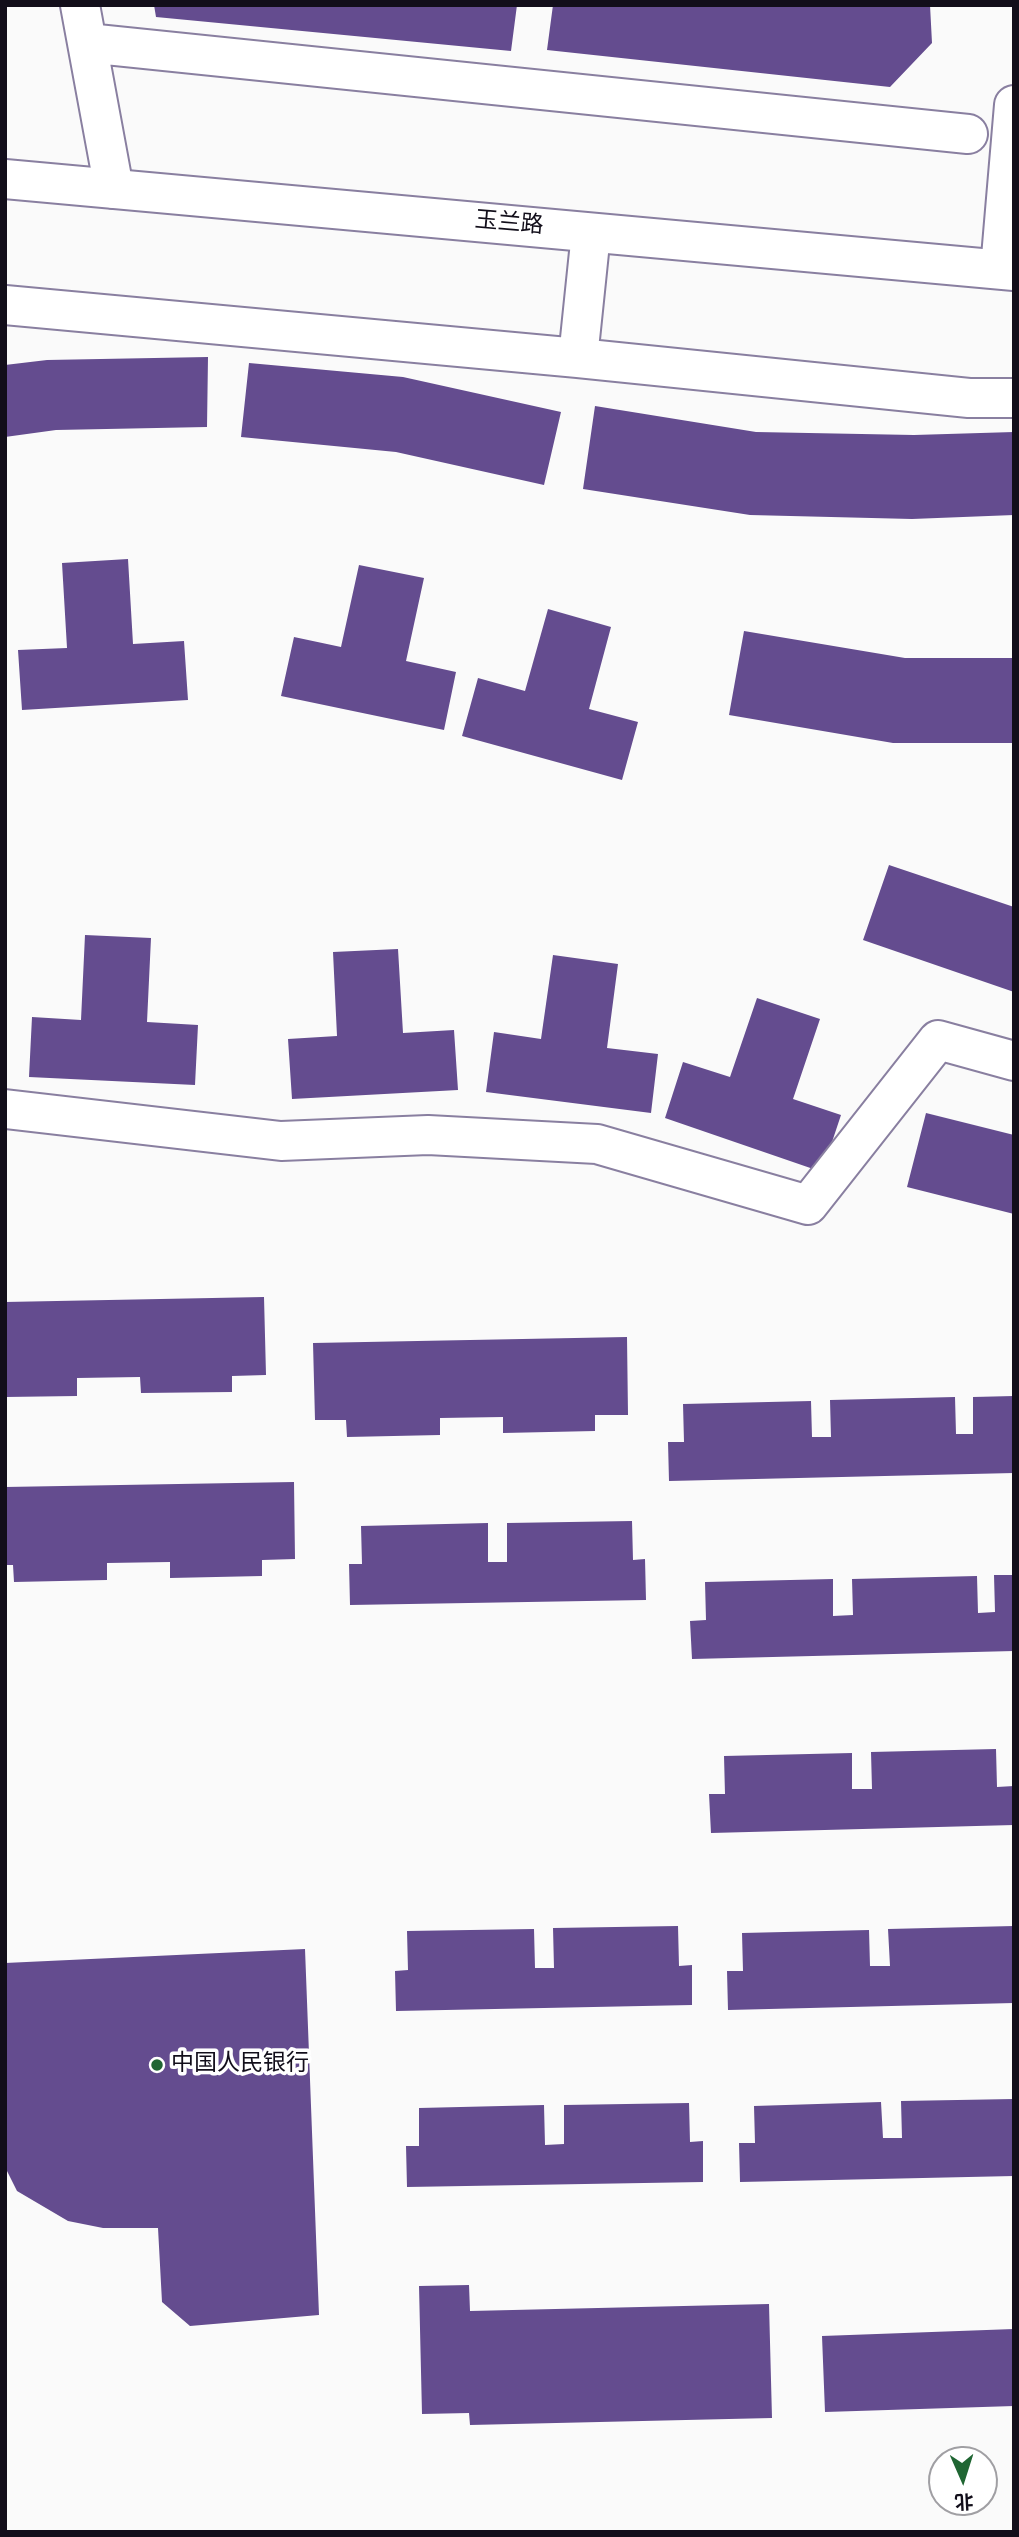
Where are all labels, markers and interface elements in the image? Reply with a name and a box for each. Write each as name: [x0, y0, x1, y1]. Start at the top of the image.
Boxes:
street label: 玉兰路: [473, 208, 545, 242]
place label: 中国人民银行: [171, 2051, 309, 2079]
marker: 中国人民银行: [149, 2057, 165, 2073]
north arrow: [928, 2446, 998, 2516]
text: 北: [954, 2485, 974, 2515]

